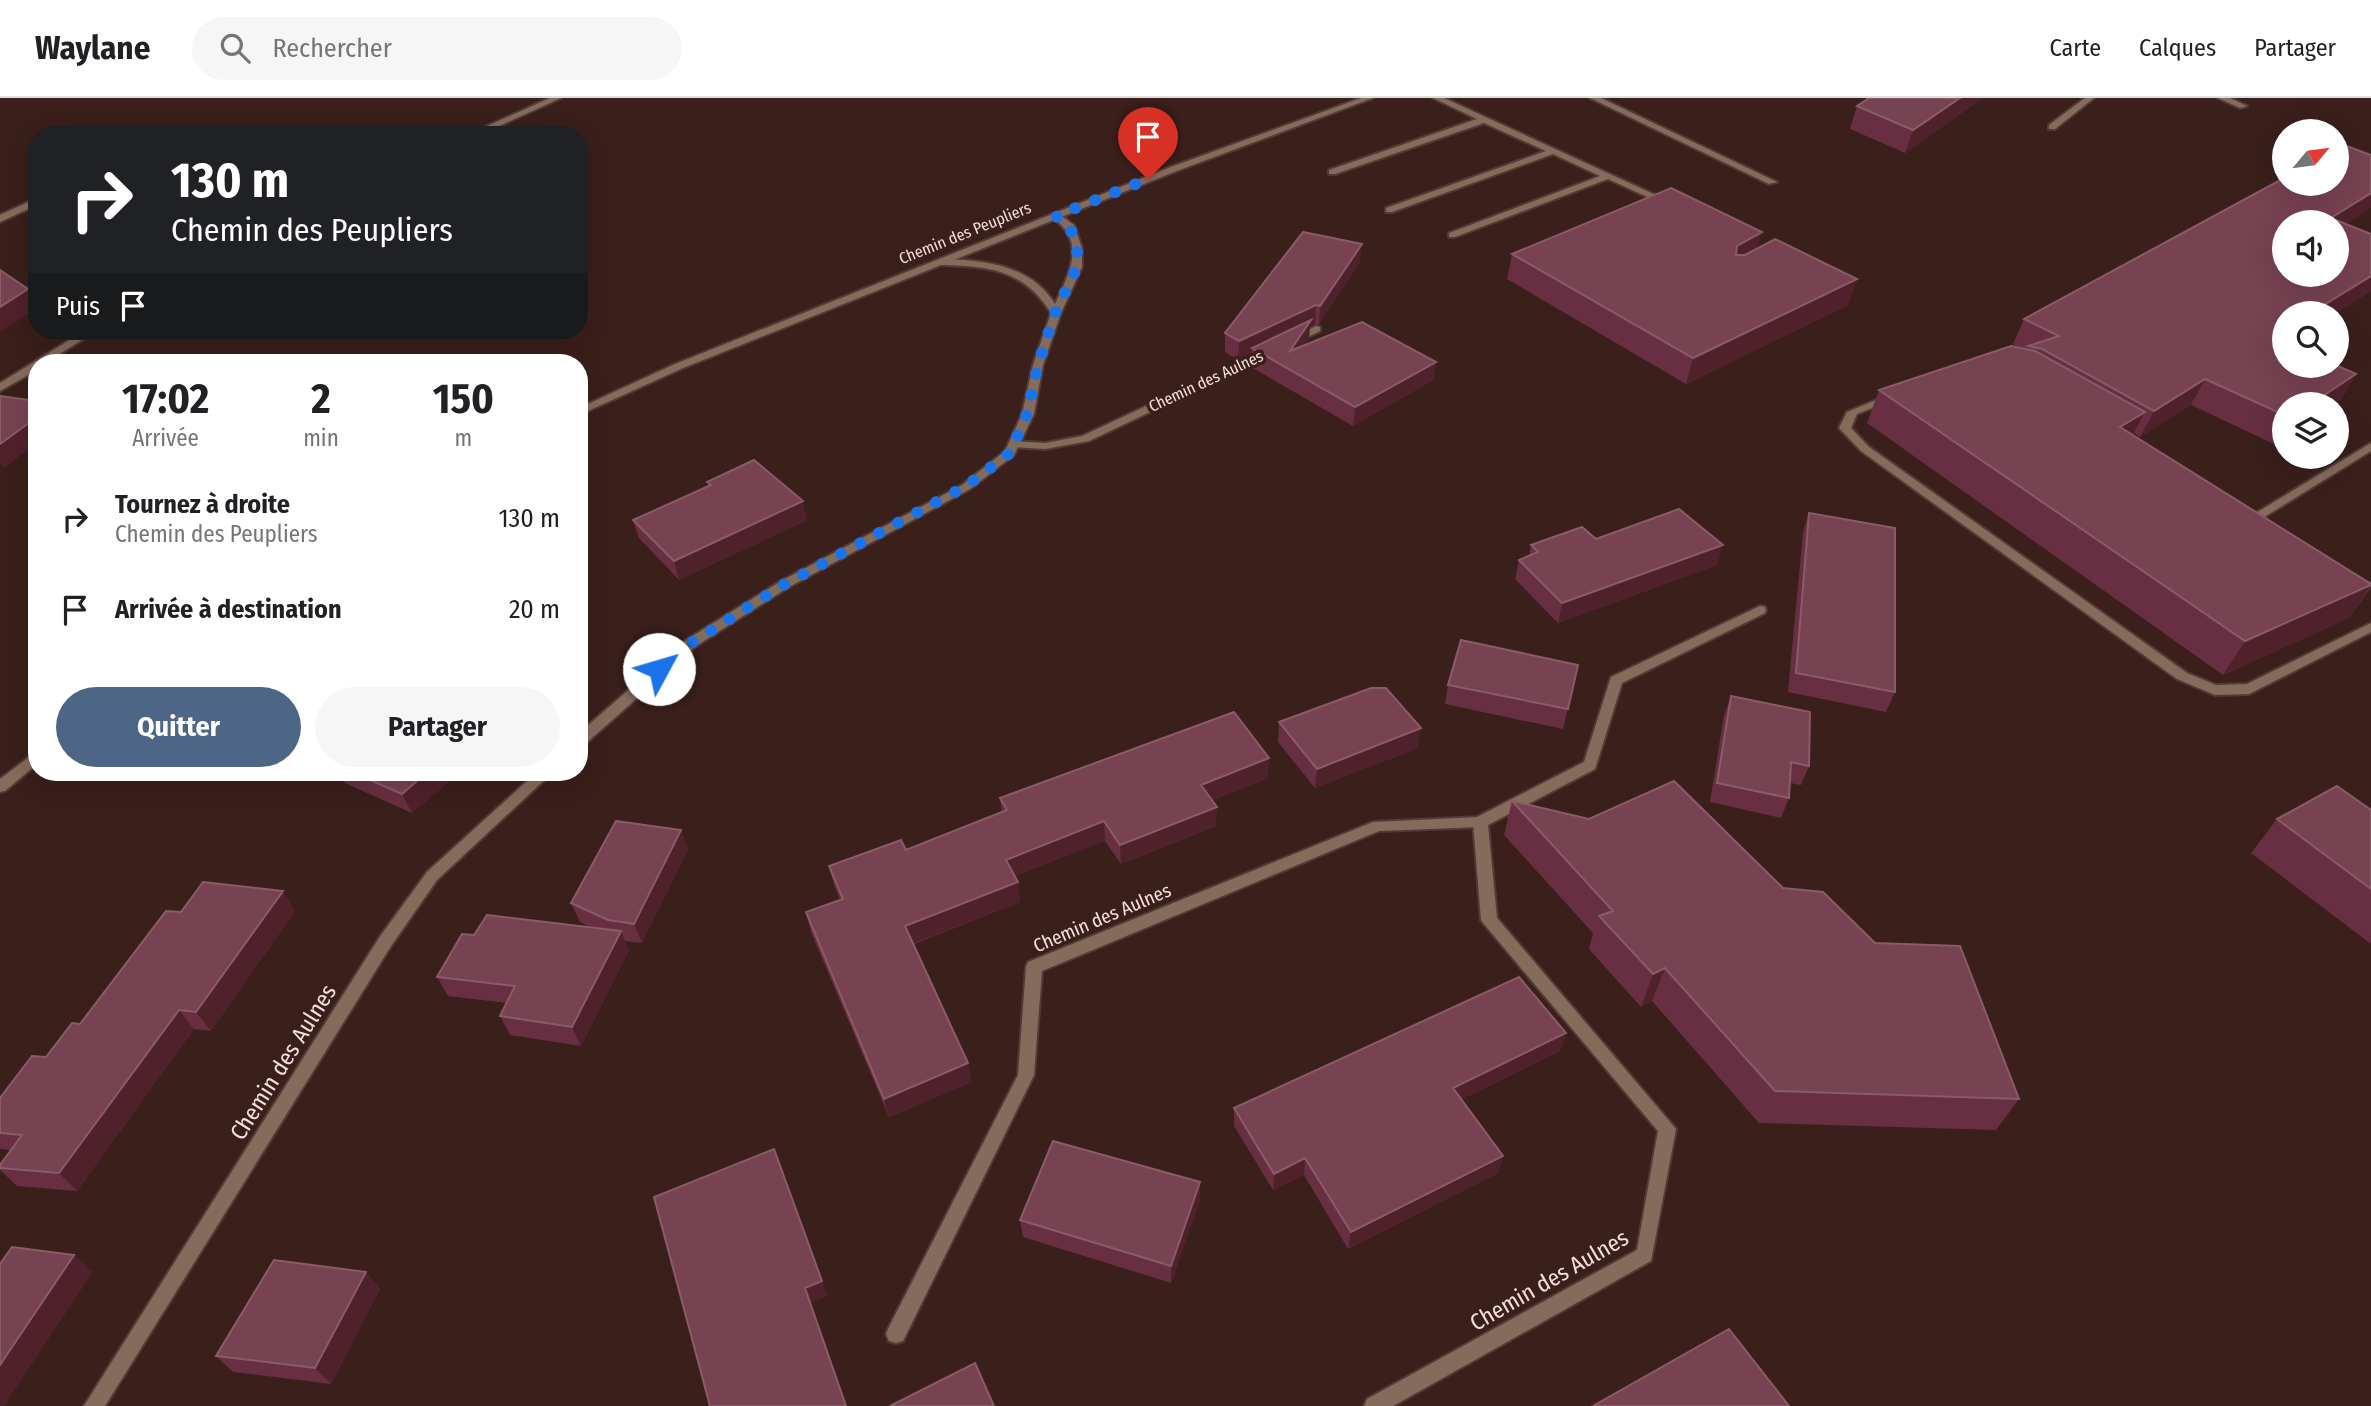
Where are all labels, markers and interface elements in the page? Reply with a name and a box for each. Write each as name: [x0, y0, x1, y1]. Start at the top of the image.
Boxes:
search box: [192, 17, 682, 80]
text: Waylane: [35, 28, 150, 68]
icon: search: [216, 29, 254, 67]
text: Rechercher: [272, 33, 392, 64]
text: Carte: [2050, 34, 2101, 62]
text: Calques: [2139, 34, 2216, 62]
text: Partager: [2254, 34, 2336, 62]
pin: [1118, 107, 1178, 179]
icon: arrive: [1129, 118, 1167, 156]
north arrow: [2272, 119, 2348, 196]
map controls: [2272, 119, 2349, 469]
text: 130 m: [171, 151, 289, 210]
icon: right: [56, 154, 147, 245]
street label: Chemin des Peupliers: [896, 198, 1034, 268]
button: sound: [2272, 210, 2349, 287]
text: Chemin des Peupliers: [171, 211, 453, 249]
icon: arrive: [114, 287, 152, 325]
text: Puis: [56, 291, 100, 322]
button: search: [2272, 301, 2349, 378]
street label: Chemin des Aulnes: [1146, 346, 1266, 416]
text: 17:02: [122, 374, 209, 424]
text: 2: [311, 374, 331, 424]
text: 150: [433, 374, 494, 424]
button: layers: [2272, 392, 2349, 469]
text: Arrivée: [132, 424, 199, 452]
text: min: [303, 424, 339, 452]
text: m: [455, 424, 472, 452]
text: Tournez à droite: [115, 489, 290, 520]
icon: right: [56, 500, 94, 538]
text: 130 m: [498, 503, 560, 534]
text: Chemin des Peupliers: [115, 520, 318, 548]
icon: arrive: [56, 591, 94, 629]
text: Arrivée à destination: [115, 594, 342, 625]
text: 20 m: [509, 594, 560, 625]
position arrow: [622, 632, 696, 706]
button: Quitter: [56, 687, 301, 767]
button: Partager: [315, 687, 560, 767]
street label: Chemin des Aulnes: [1030, 879, 1174, 957]
street label: Chemin des Aulnes: [224, 979, 342, 1145]
street label: Chemin des Aulnes: [1465, 1223, 1633, 1337]

